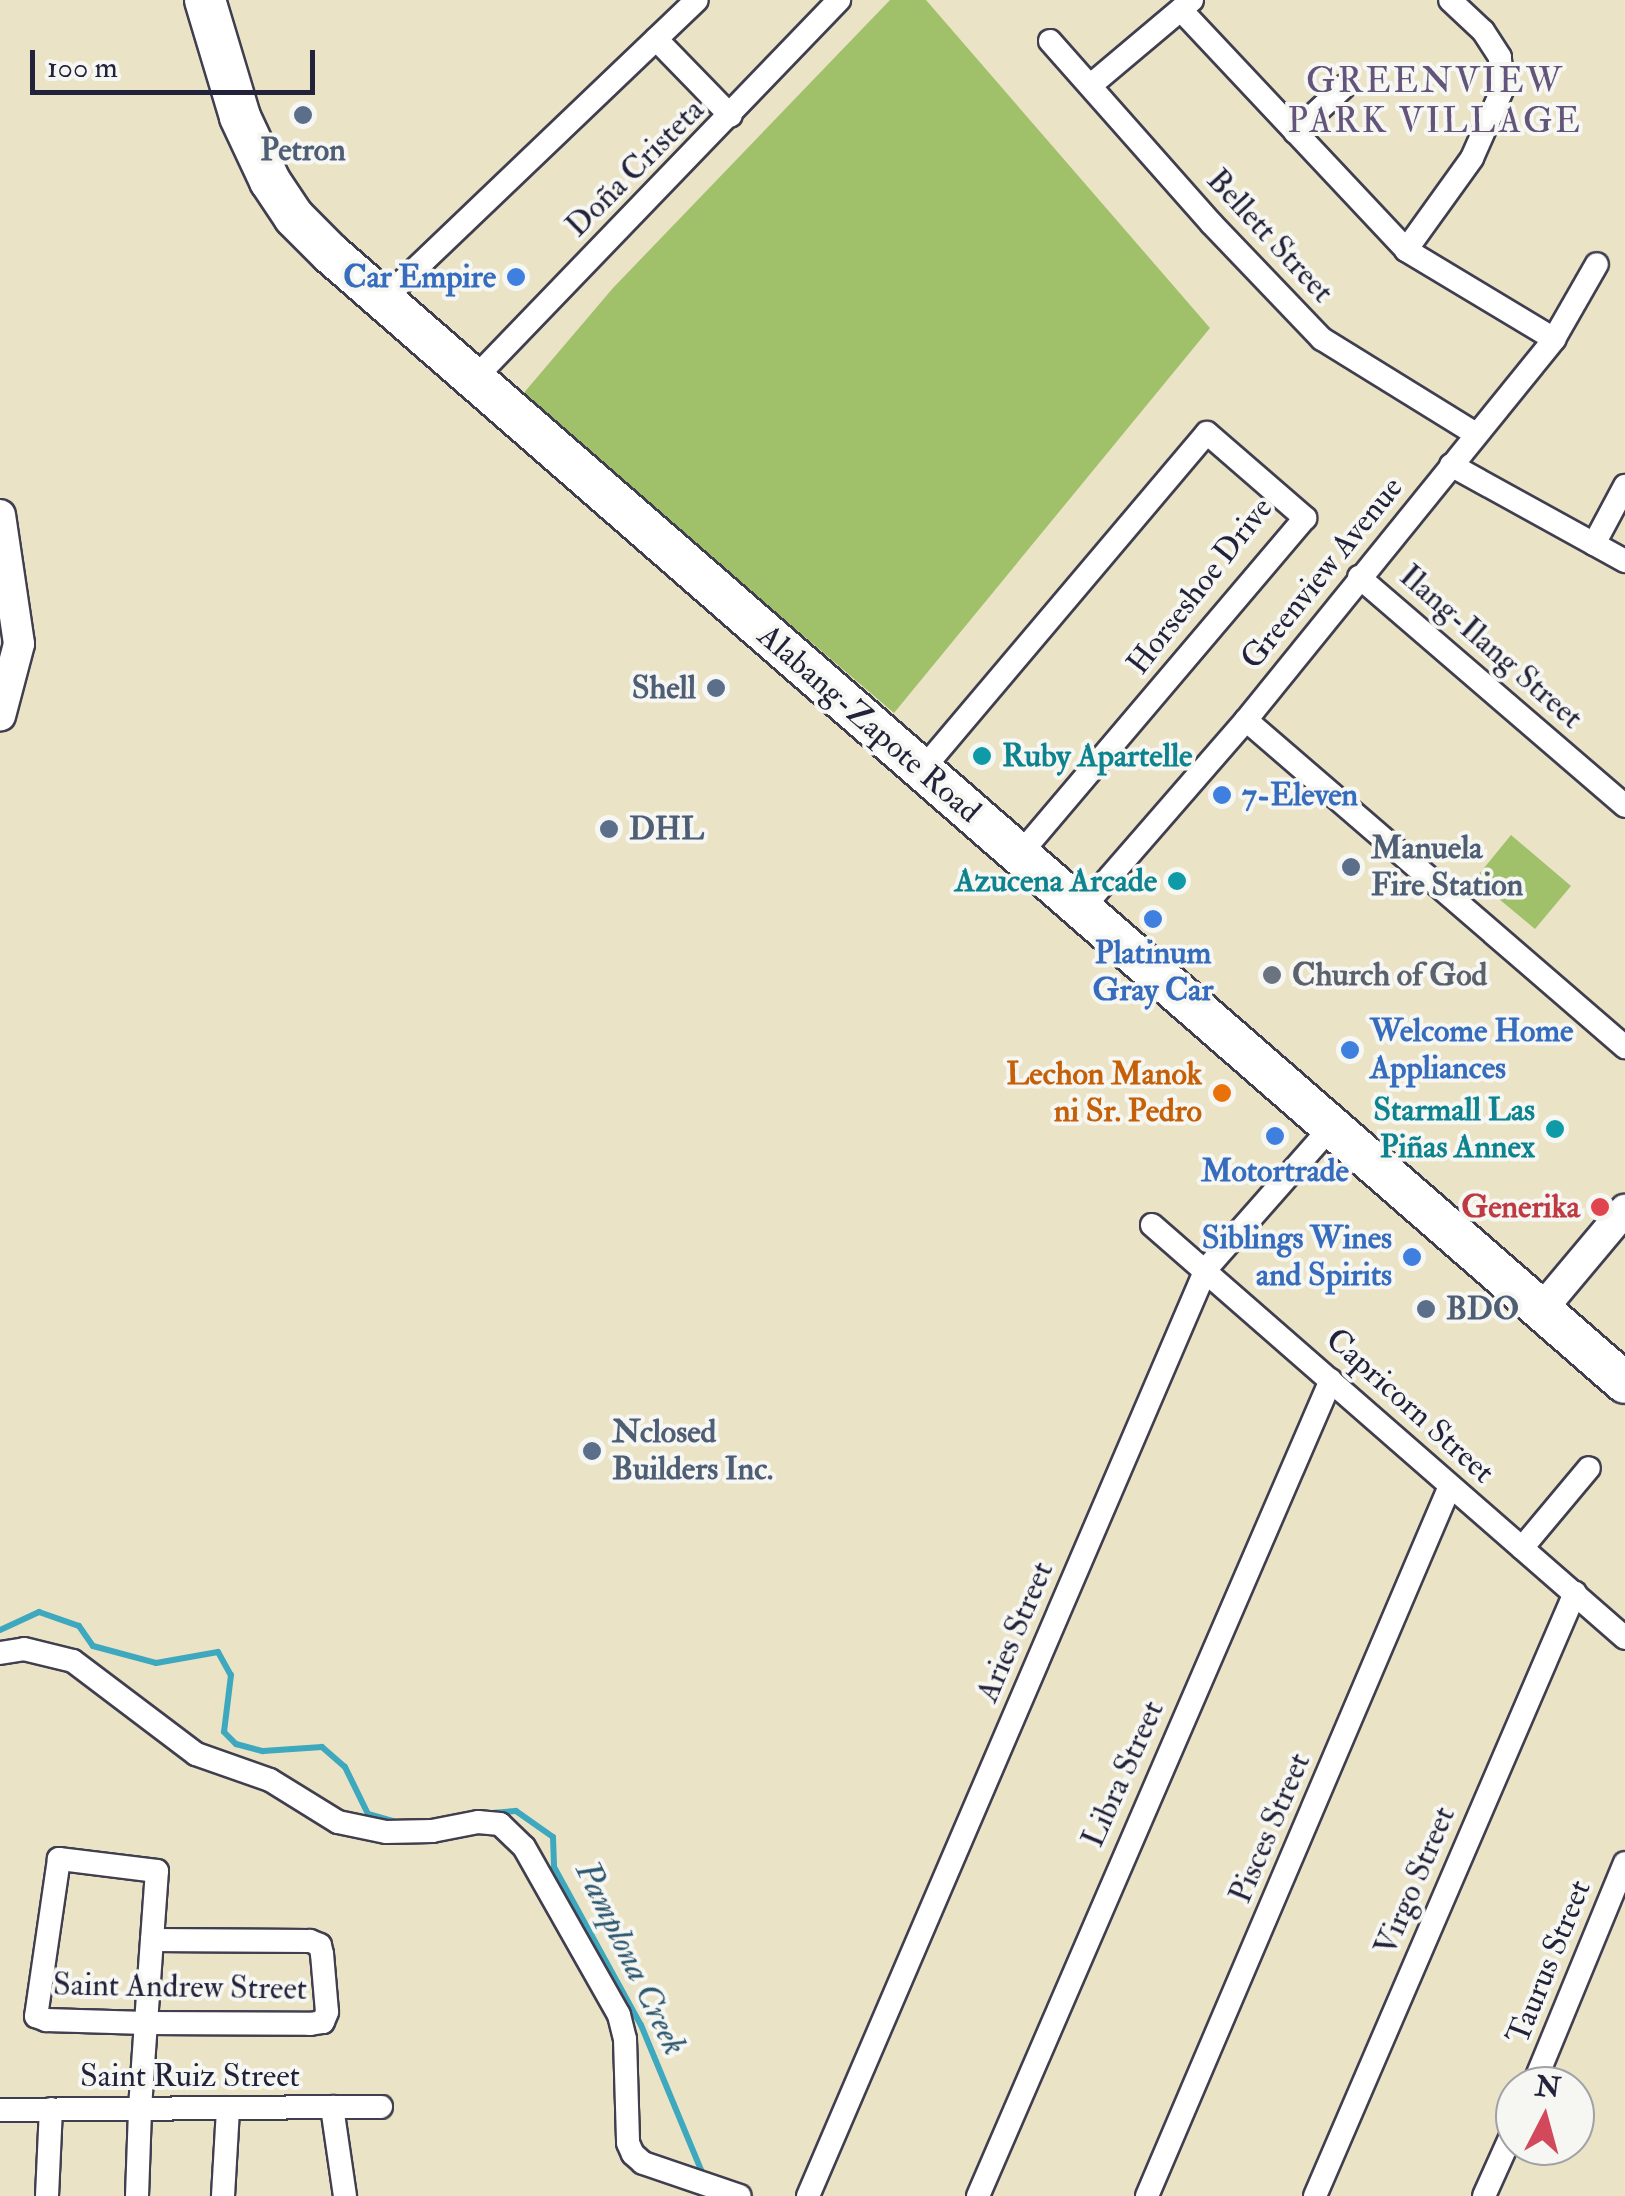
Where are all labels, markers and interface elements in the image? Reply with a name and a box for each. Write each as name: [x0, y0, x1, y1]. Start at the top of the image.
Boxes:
scale bar: [35, 30, 320, 92]
text: 100 m: [47, 49, 118, 86]
district label: GREENVIEW PARK VILLAGE: [1287, 60, 1583, 142]
street label: Doña Cristeta: [558, 91, 712, 245]
marker: Petron: [292, 104, 314, 126]
place label: Petron: [260, 131, 346, 169]
street label: Bellett Street: [1198, 161, 1342, 311]
place label: Car Empire: [343, 258, 496, 296]
marker: Car Empire: [505, 266, 527, 288]
street label: Greenview Avenue: [1233, 469, 1411, 677]
street label: Horseshoe Drive: [1119, 490, 1281, 682]
street label: Ilang-Ilang Street: [1391, 557, 1591, 737]
street label: Alabang-Zapote Road: [750, 617, 988, 831]
place label: Shell: [632, 669, 696, 707]
marker: Shell: [705, 677, 727, 699]
place label: Ruby Apartelle: [1002, 737, 1192, 775]
marker: Ruby Apartelle: [971, 745, 993, 767]
place label: 7-Eleven: [1242, 776, 1358, 814]
marker: 7-Eleven: [1211, 784, 1233, 806]
place label: DHL: [629, 810, 704, 848]
marker: DHL: [598, 818, 620, 840]
place label: Manuela Fire Station: [1371, 830, 1523, 905]
marker: Manuela Fire Station: [1340, 856, 1362, 878]
place label: Azucena Arcade: [955, 862, 1157, 900]
marker: Azucena Arcade: [1166, 870, 1188, 892]
marker: Platinum Gray Car: [1142, 908, 1164, 930]
place label: Platinum Gray Car: [1093, 935, 1213, 1010]
place label: Church of God: [1292, 956, 1487, 994]
marker: Church of God: [1261, 964, 1283, 986]
place label: Welcome Home Appliances: [1370, 1013, 1573, 1088]
marker: Welcome Home Appliances: [1339, 1039, 1361, 1061]
place label: Lechon Manok ni Sr. Pedro: [1006, 1056, 1202, 1131]
marker: Lechon Manok ni Sr. Pedro: [1211, 1082, 1233, 1104]
place label: Starmall Las Piñas Annex: [1373, 1092, 1535, 1167]
marker: Starmall Las Piñas Annex: [1544, 1118, 1566, 1140]
marker: Motortrade: [1264, 1125, 1286, 1147]
place label: Motortrade: [1201, 1152, 1349, 1190]
place label: Generika: [1461, 1188, 1580, 1226]
marker: Generika: [1589, 1196, 1611, 1218]
place label: Siblings Wines and Spirits: [1202, 1220, 1392, 1295]
marker: Siblings Wines and Spirits: [1401, 1246, 1423, 1268]
place label: BDO: [1446, 1290, 1519, 1328]
marker: BDO: [1415, 1298, 1437, 1320]
street label: Capricorn Street: [1318, 1320, 1502, 1492]
place label: Nclosed Builders Inc.: [612, 1414, 773, 1489]
marker: Nclosed Builders Inc.: [581, 1440, 603, 1462]
street label: Aries Street: [968, 1556, 1062, 1708]
street label: Libra Street: [1074, 1695, 1172, 1853]
street label: Pisces Street: [1221, 1747, 1319, 1909]
street label: Virgo Street: [1366, 1801, 1464, 1961]
water label: Pamplona Creek: [566, 1854, 696, 2062]
street label: Taurus Street: [1499, 1875, 1599, 2049]
street label: Saint Andrew Street: [53, 1966, 307, 2008]
street label: Saint Ruiz Street: [80, 2057, 300, 2095]
north arrow: [1495, 2066, 1595, 2166]
text: N: [1534, 2069, 1562, 2106]

